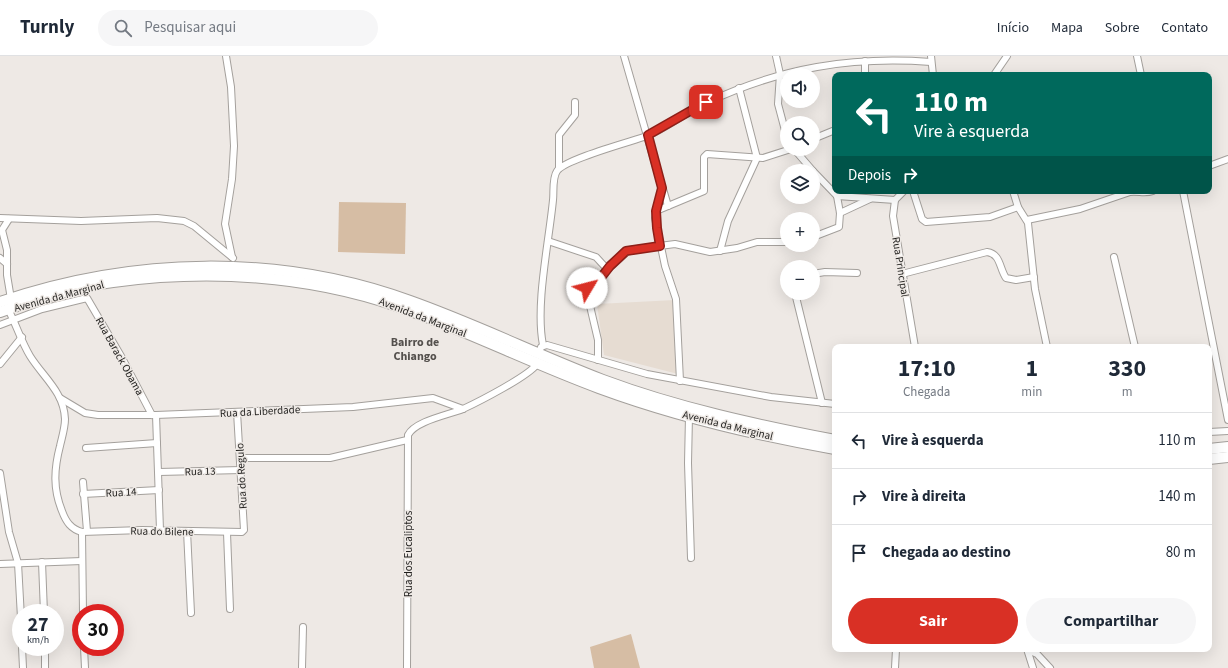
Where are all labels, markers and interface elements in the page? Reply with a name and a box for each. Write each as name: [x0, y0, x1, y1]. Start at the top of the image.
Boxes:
search box: [98, 10, 378, 46]
text: Turnly: [20, 14, 74, 41]
icon: search: [112, 17, 134, 39]
text: Pesquisar aqui: [144, 17, 236, 38]
text: Início: [997, 18, 1029, 38]
text: Mapa: [1051, 18, 1083, 38]
text: Sobre: [1105, 18, 1139, 38]
text: Contato: [1161, 18, 1208, 38]
map controls: [780, 68, 820, 300]
button: sound: [780, 68, 820, 108]
text: 110 m: [914, 82, 988, 122]
pin: [689, 85, 723, 119]
icon: left: [848, 88, 900, 140]
icon: arrive: [695, 91, 717, 113]
button: search: [780, 116, 820, 156]
text: Vire à esquerda: [914, 119, 1029, 144]
button: layers: [780, 164, 820, 204]
icon: right: [899, 164, 921, 186]
text: Depois: [848, 165, 891, 186]
button: +: [780, 212, 820, 252]
street label: Rua Principal: [888, 236, 913, 298]
button: −: [780, 260, 820, 300]
position arrow: [566, 267, 608, 309]
street label: Avenida da Marginal: [12, 277, 106, 316]
street label: Avenida da Marginal: [377, 294, 469, 341]
street label: Rua Barack Obama: [92, 314, 147, 398]
district label: Bairro de Chiango: [391, 334, 439, 365]
text: 17:10: [898, 351, 956, 386]
text: 1: [1026, 351, 1038, 386]
text: 330: [1108, 351, 1146, 386]
text: Chegada: [903, 383, 950, 401]
text: min: [1021, 383, 1042, 401]
text: m: [1122, 383, 1133, 401]
street label: Rua da Liberdade: [220, 402, 301, 421]
street label: Avenida da Marginal: [681, 407, 775, 444]
icon: left: [848, 430, 870, 452]
text: Vire à esquerda: [882, 430, 984, 451]
text: 110 m: [1158, 430, 1196, 451]
street label: Rua do Regulo: [232, 443, 251, 509]
street label: Rua 13: [184, 463, 216, 480]
street label: Rua 14: [105, 484, 137, 501]
icon: right: [848, 486, 870, 508]
text: Vire à direita: [882, 486, 966, 507]
text: 140 m: [1158, 486, 1196, 507]
street label: Rua dos Eucaliptos: [401, 510, 416, 597]
street label: Rua do Bilene: [130, 523, 194, 540]
icon: arrive: [848, 542, 870, 564]
text: Chegada ao destino: [882, 542, 1011, 563]
text: 80 m: [1166, 542, 1196, 563]
button: Sair: [848, 598, 1018, 644]
button: Compartilhar: [1026, 598, 1196, 644]
speed limit sign: 30: [72, 604, 124, 656]
text: 27: [27, 611, 49, 639]
text: km/h: [27, 633, 49, 647]

